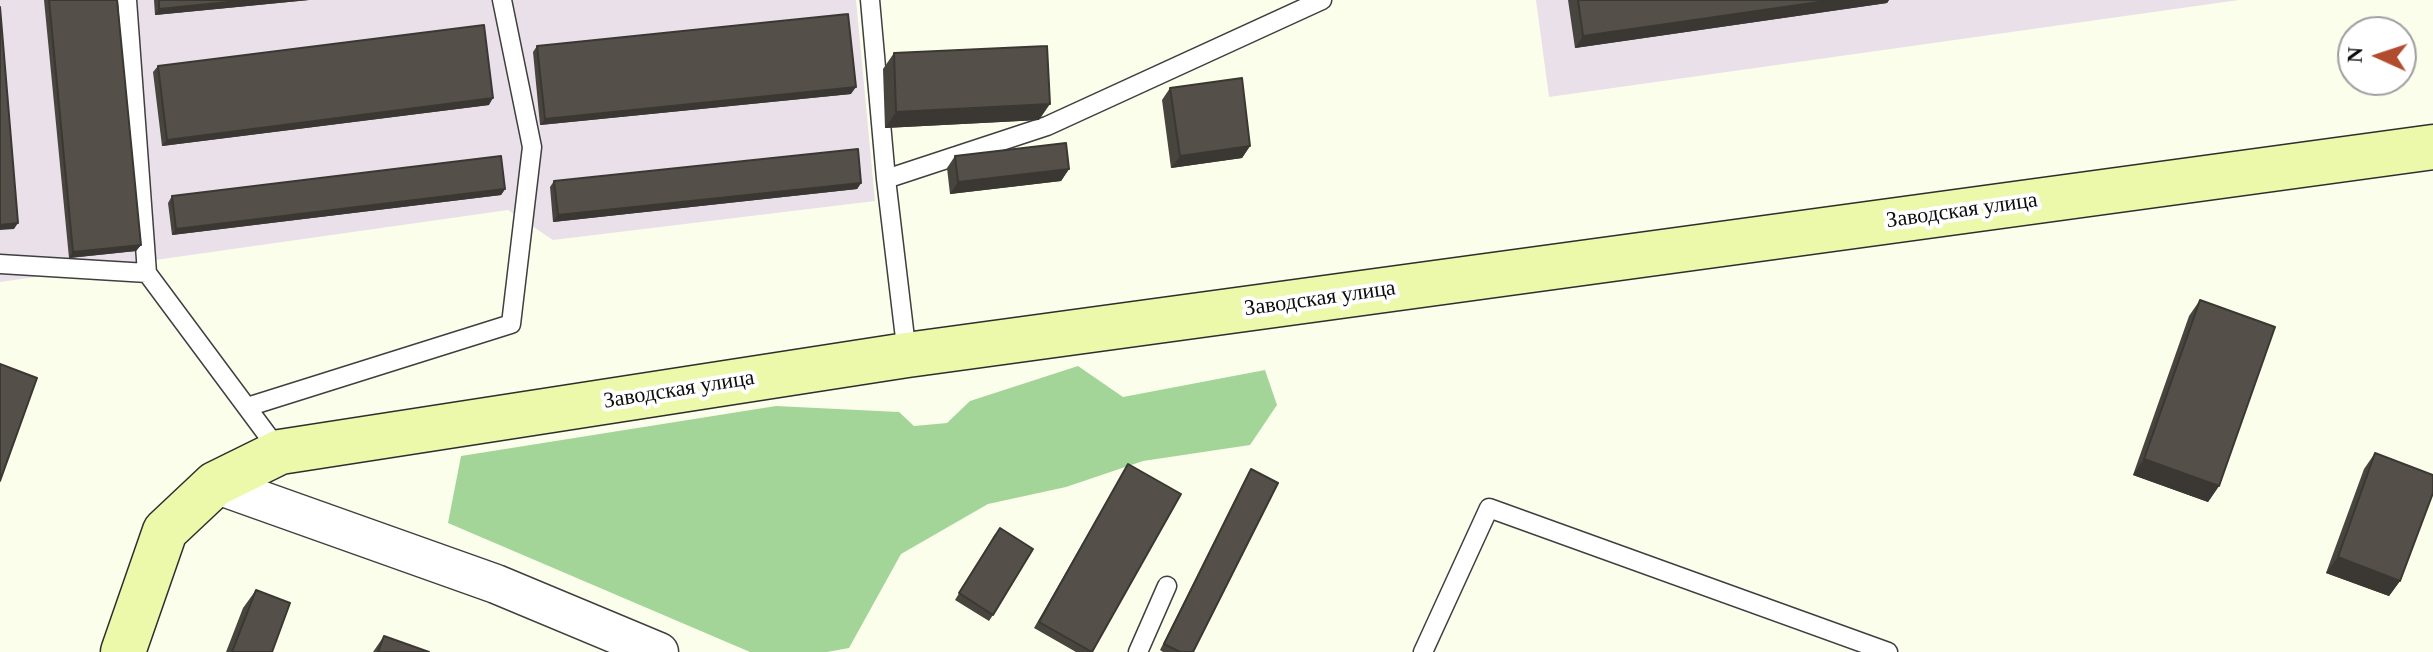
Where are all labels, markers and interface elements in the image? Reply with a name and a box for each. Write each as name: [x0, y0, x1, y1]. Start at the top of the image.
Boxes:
north arrow: [2337, 16, 2417, 96]
text: N: [2342, 46, 2367, 63]
street label: Заводская улица: [1885, 187, 2039, 235]
street label: Заводская улица: [1243, 275, 1397, 323]
street label: Заводская улица: [602, 365, 756, 415]

